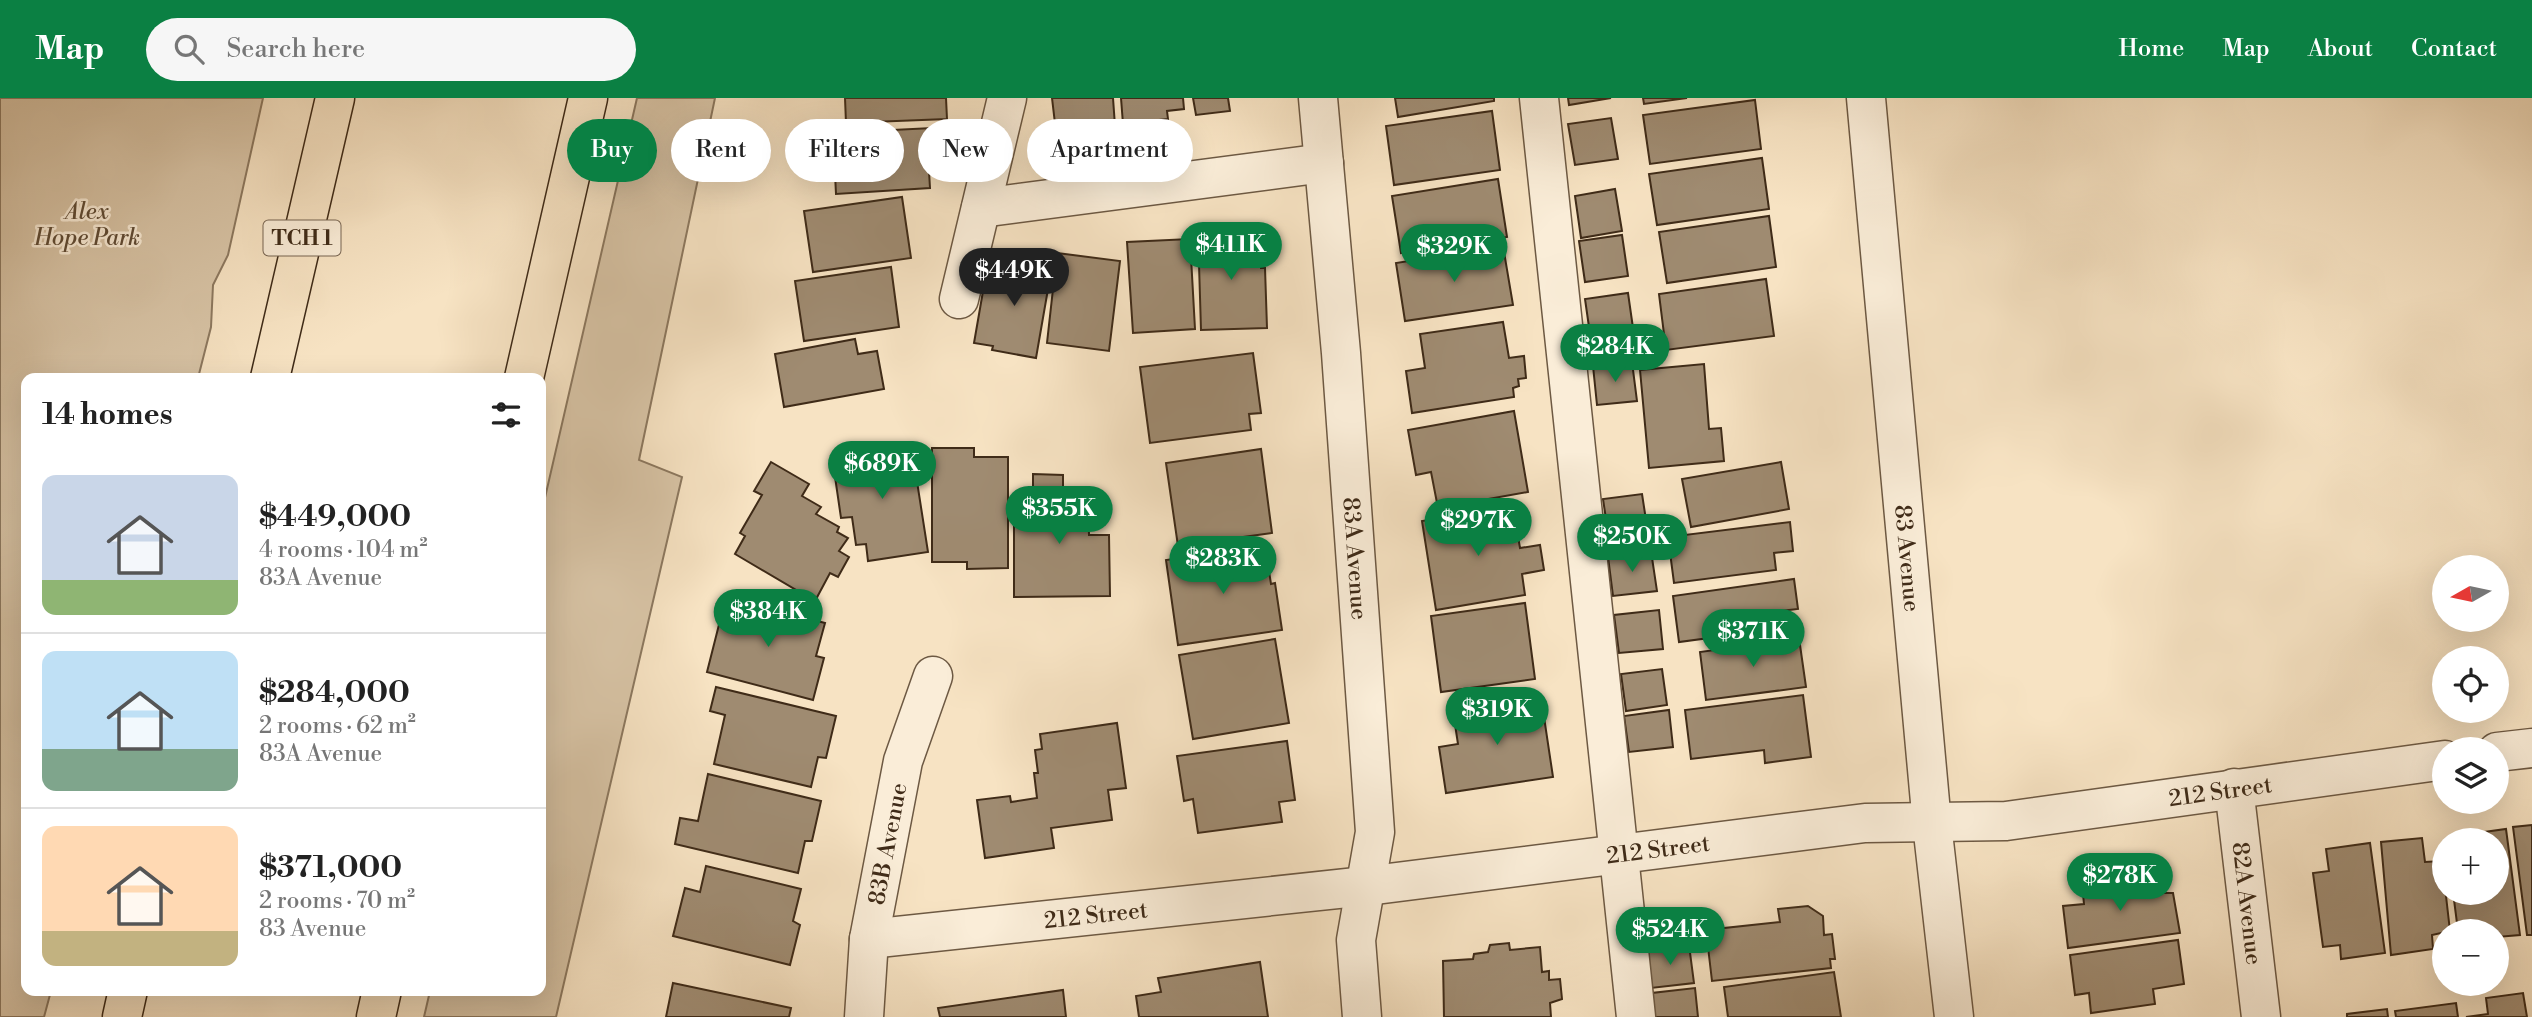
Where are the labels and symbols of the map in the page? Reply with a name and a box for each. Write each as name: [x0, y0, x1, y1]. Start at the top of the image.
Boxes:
park label: Alex Hope Park: [33, 198, 140, 252]
road number: TCH 1: [264, 220, 340, 256]
pin: $411K: [1182, 222, 1280, 282]
pin: $329K: [1405, 225, 1503, 284]
pin: $449K: [965, 248, 1063, 308]
pin: $284K: [1566, 324, 1664, 384]
pin: $689K: [833, 442, 931, 501]
pin: $355K: [1010, 486, 1108, 546]
street label: 83A Avenue: [1336, 496, 1373, 621]
pin: $297K: [1429, 498, 1527, 558]
street label: 83 Avenue: [1888, 503, 1926, 613]
pin: $250K: [1583, 514, 1681, 574]
pin: $283K: [1174, 536, 1272, 596]
north arrow: [2432, 555, 2510, 632]
pin: $384K: [719, 589, 817, 649]
pin: $371K: [1704, 610, 1802, 669]
pin: $319K: [1448, 688, 1546, 747]
street label: 212 Street: [2167, 771, 2274, 813]
street label: 83B Avenue: [863, 781, 913, 907]
street label: 212 Street: [1605, 830, 1711, 871]
street label: 82A Avenue: [2225, 840, 2268, 966]
pin: $278K: [2071, 854, 2169, 913]
street label: 212 Street: [1043, 896, 1149, 935]
pin: $524K: [1621, 908, 1719, 967]

